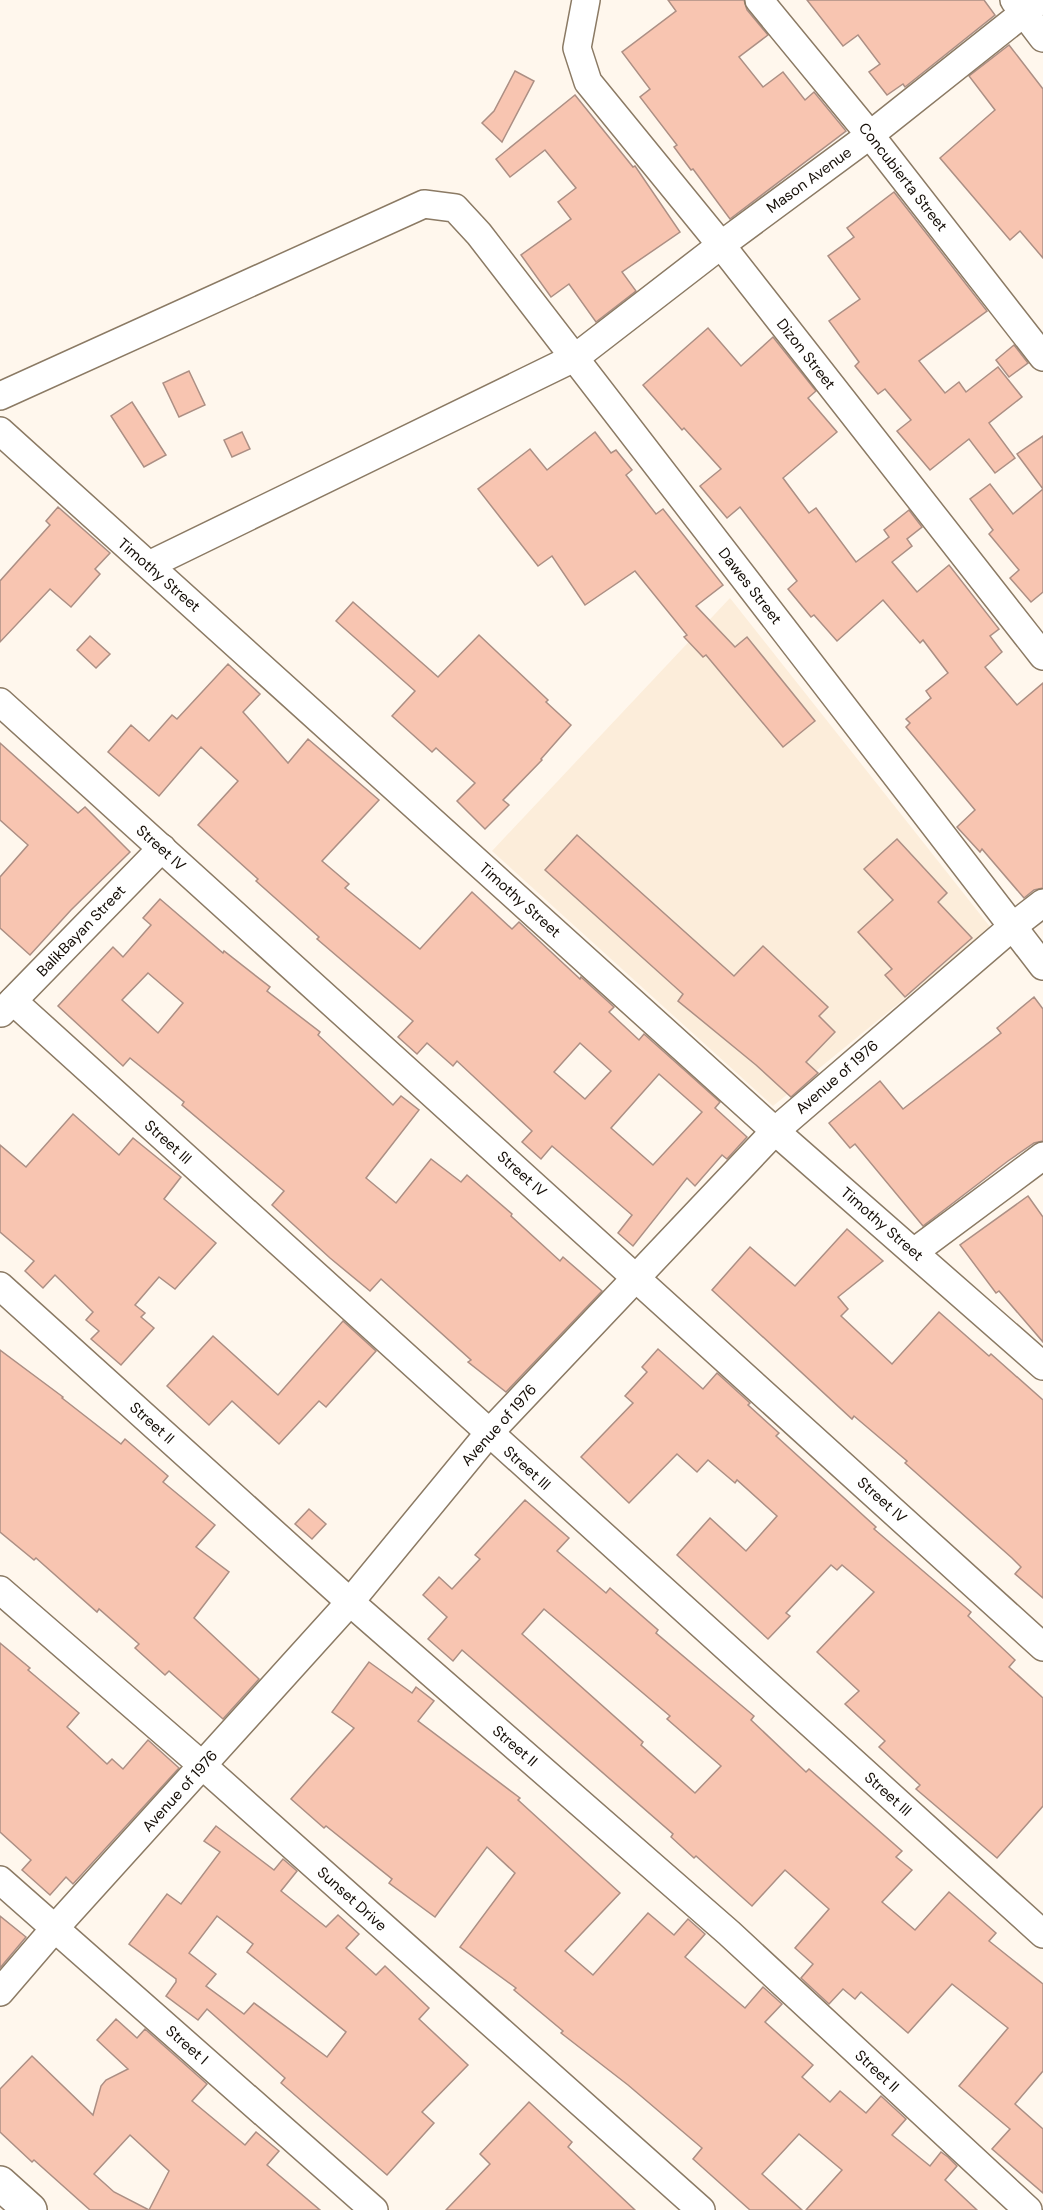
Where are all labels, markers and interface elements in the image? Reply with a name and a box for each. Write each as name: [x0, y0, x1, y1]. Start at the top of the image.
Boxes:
street label: Concubierta Street: [854, 118, 952, 236]
street label: Mason Avenue: [762, 142, 856, 218]
street label: Dizon Street: [772, 314, 840, 394]
street label: Timothy Street: [114, 534, 205, 616]
street label: Dawes Street: [714, 544, 786, 629]
street label: Street IV: [132, 820, 190, 876]
street label: Timothy Street: [475, 858, 565, 942]
street label: BalikBayan Street: [32, 881, 130, 981]
street label: Avenue of 1976: [791, 1035, 883, 1119]
street label: Street III: [140, 1115, 196, 1169]
street label: Street IV: [493, 1146, 551, 1202]
street label: Timothy Street: [837, 1183, 928, 1265]
street label: Avenue of 1976: [457, 1380, 541, 1470]
street label: Street II: [125, 1398, 179, 1448]
street label: Street III: [499, 1441, 555, 1495]
street label: Street IV: [853, 1472, 911, 1528]
street label: Street II: [488, 1721, 542, 1771]
street label: Avenue of 1976: [138, 1746, 222, 1836]
street label: Street III: [860, 1767, 916, 1821]
street label: Sunset Drive: [313, 1862, 391, 1936]
street label: Street I: [162, 2021, 212, 2069]
street label: Street II: [851, 2045, 903, 2097]

